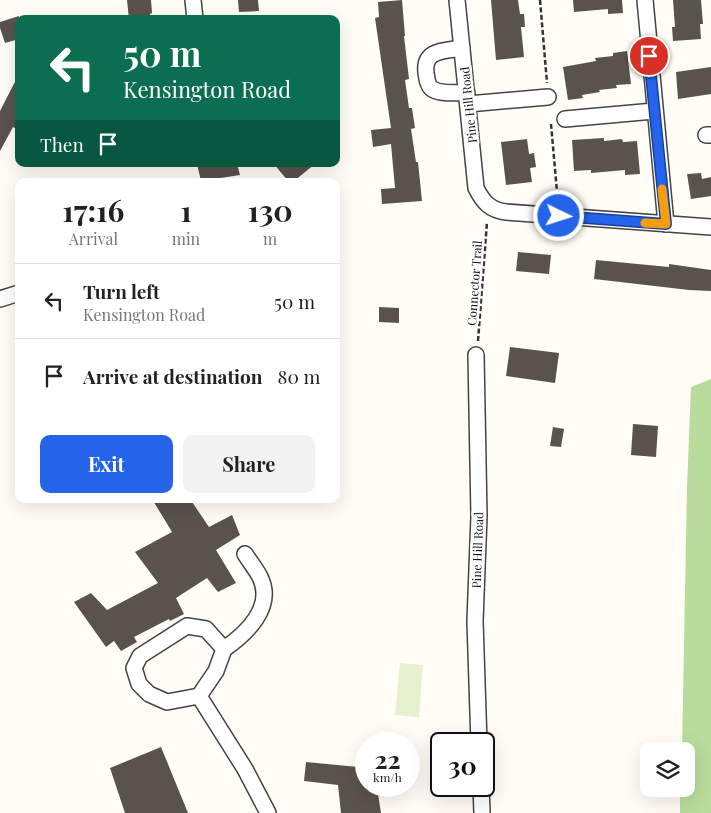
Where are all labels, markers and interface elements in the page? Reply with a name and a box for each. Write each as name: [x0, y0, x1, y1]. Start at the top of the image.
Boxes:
text: 50 m: [123, 29, 201, 76]
icon: left: [40, 35, 105, 100]
pin: [628, 35, 670, 77]
icon: arrive: [635, 42, 663, 70]
street label: Pine Hill Road: [456, 66, 480, 144]
text: Kensington Road: [123, 74, 291, 104]
icon: arrive: [94, 130, 122, 158]
text: Then: [40, 131, 84, 157]
position arrow: [532, 189, 584, 241]
text: 17:16: [62, 190, 124, 230]
text: 1: [180, 190, 192, 230]
text: 130: [247, 190, 293, 230]
text: Arrival: [69, 228, 118, 249]
text: min: [172, 228, 200, 249]
text: m: [263, 228, 277, 249]
street label: Connector Trail: [463, 239, 485, 326]
text: Turn left: [83, 278, 160, 304]
icon: left: [40, 287, 68, 315]
text: 50 m: [274, 288, 315, 314]
text: Kensington Road: [83, 304, 205, 325]
icon: arrive: [40, 362, 68, 390]
text: Arrive at destination: [83, 363, 263, 389]
text: 80 m: [278, 363, 320, 389]
button: Exit: [40, 435, 173, 493]
button: Share: [183, 435, 315, 493]
street label: Pine Hill Road: [468, 511, 486, 589]
speed limit sign: 30: [430, 732, 495, 797]
text: 22: [374, 742, 401, 775]
map controls: [640, 742, 695, 797]
button: layers: [640, 742, 695, 797]
text: km/h: [373, 769, 402, 785]

